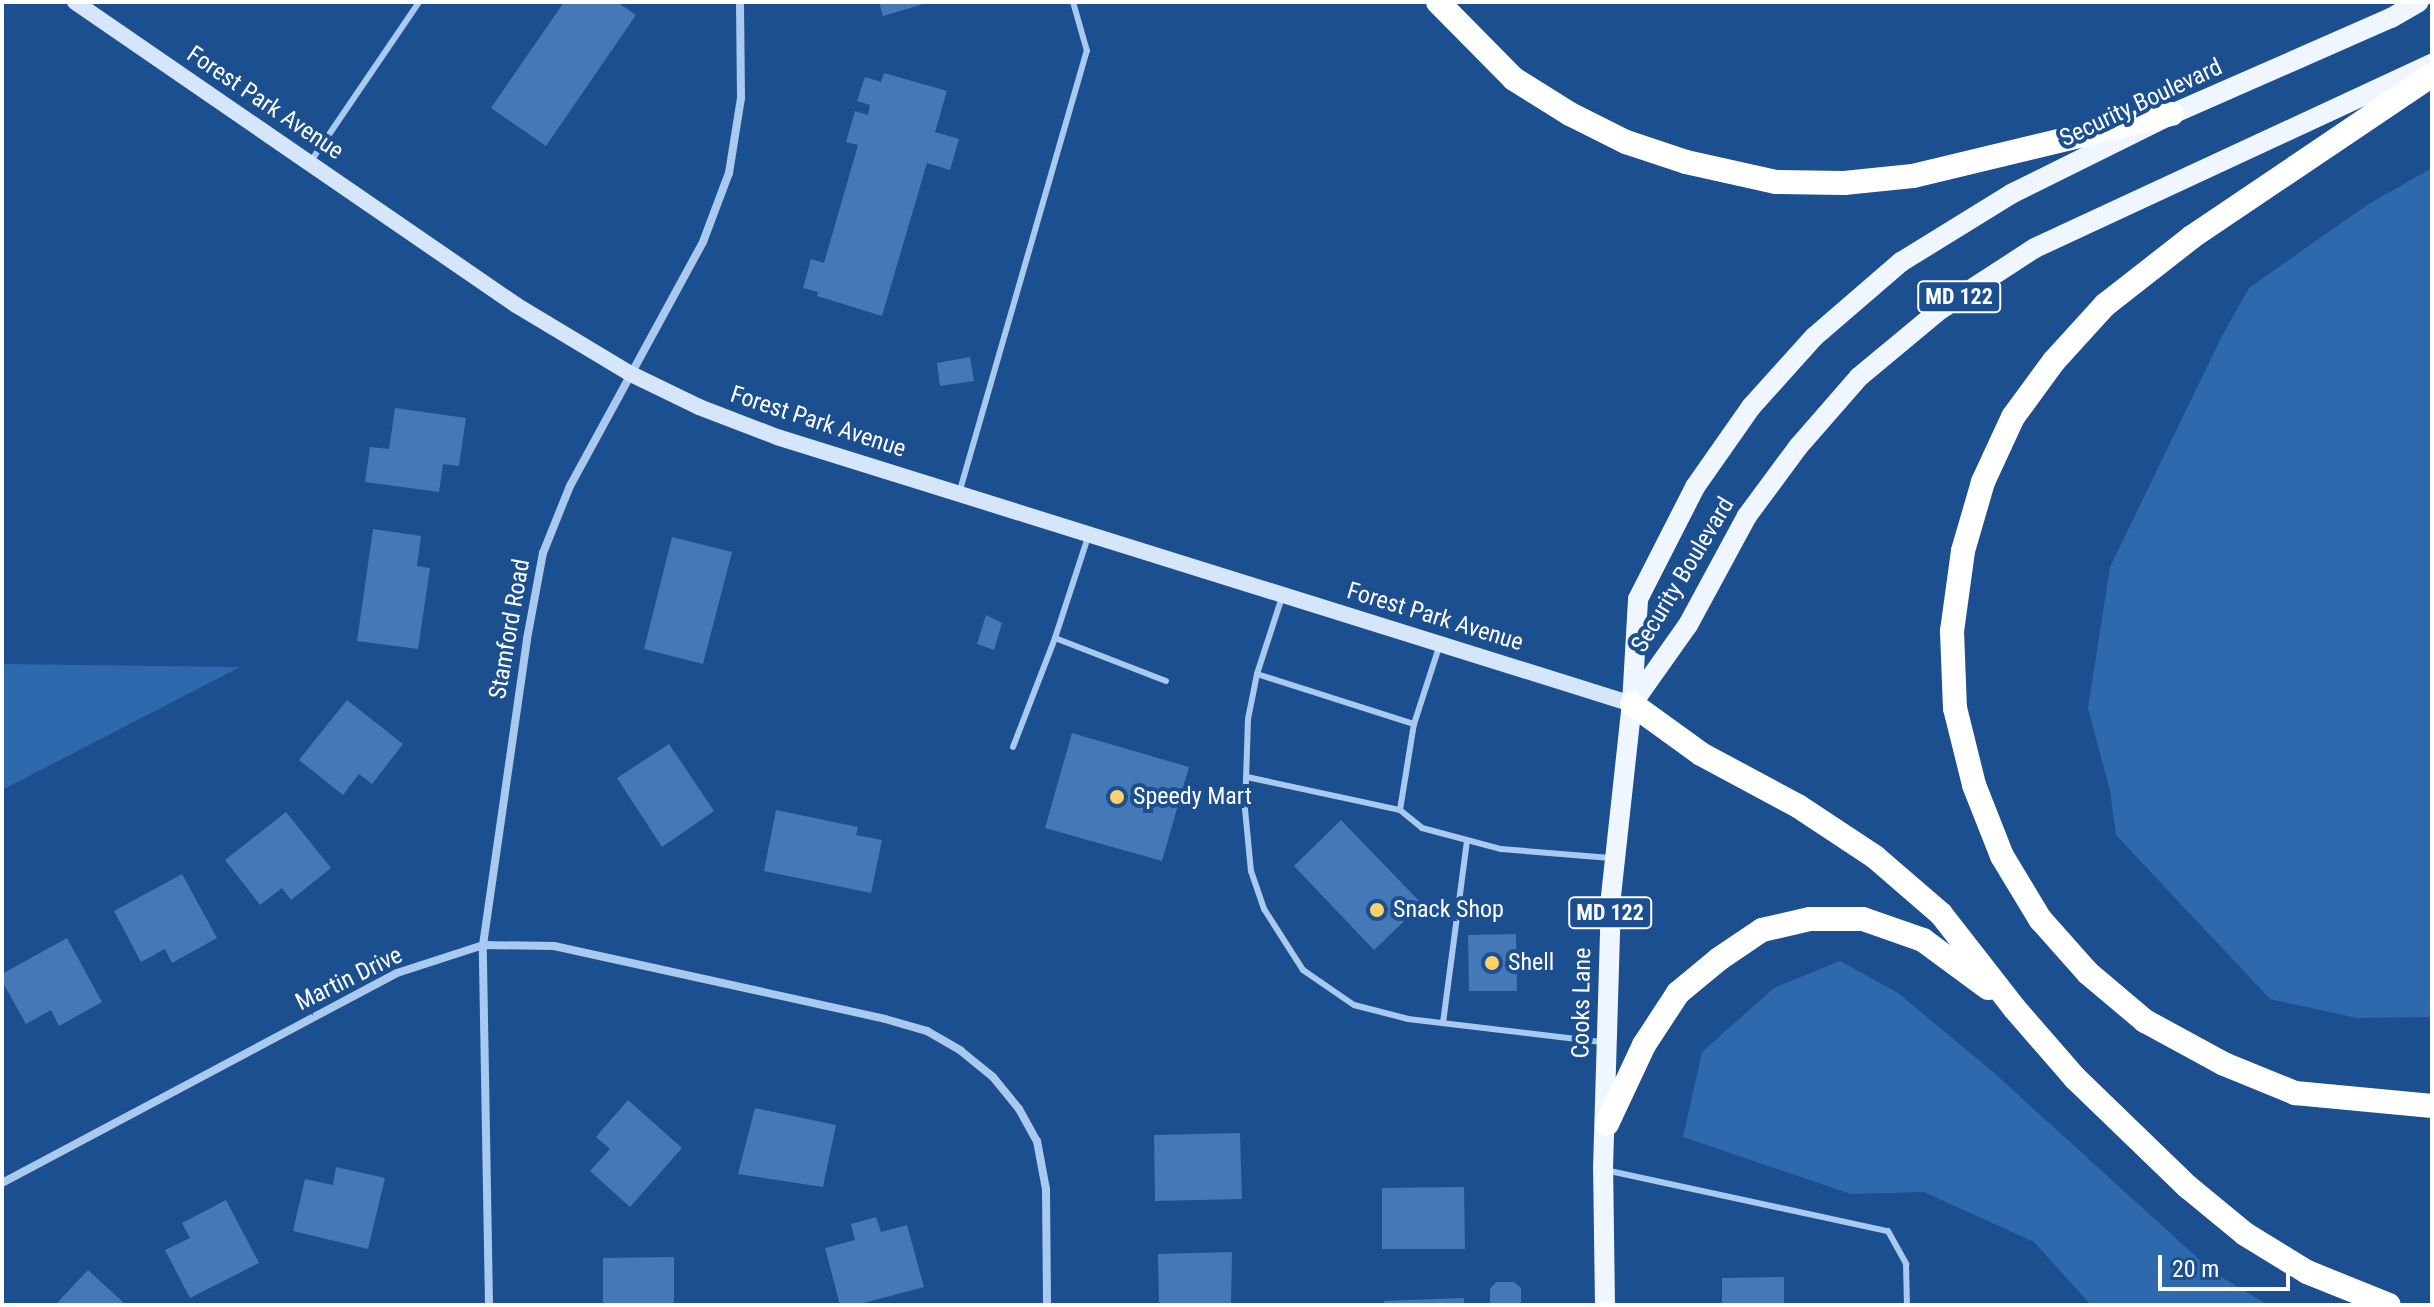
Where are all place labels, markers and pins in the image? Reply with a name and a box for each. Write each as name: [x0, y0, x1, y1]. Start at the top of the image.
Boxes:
place label: Speedy Mart: [1133, 783, 1252, 811]
marker: Speedy Mart: [1108, 788, 1126, 806]
place label: Snack Shop: [1393, 896, 1504, 924]
marker: Snack Shop: [1368, 901, 1386, 919]
place label: Shell: [1508, 949, 1554, 977]
marker: Shell: [1483, 954, 1501, 972]

